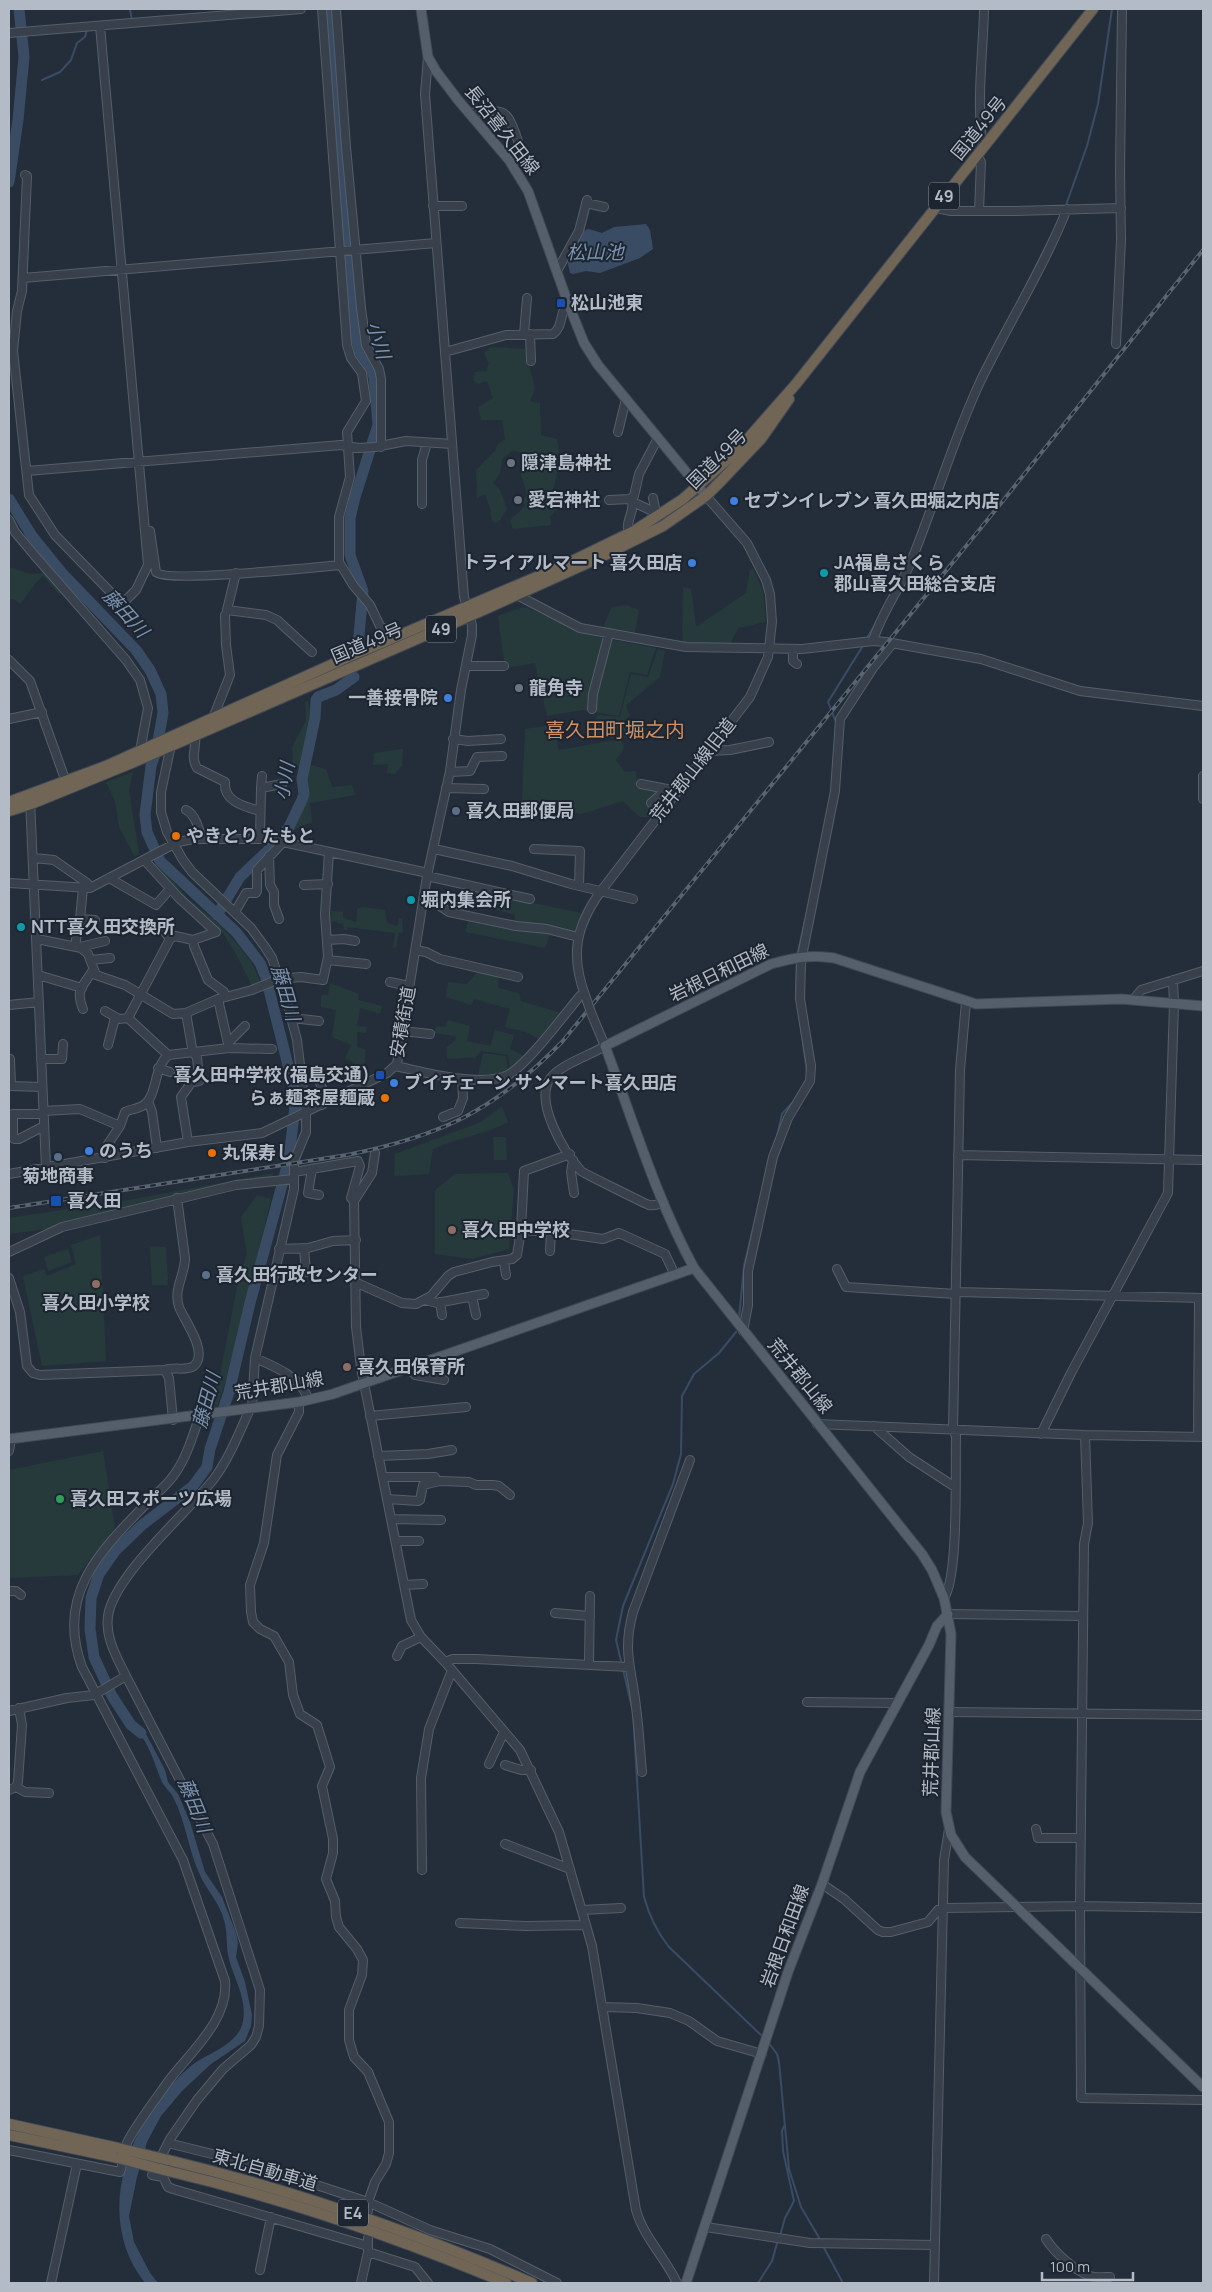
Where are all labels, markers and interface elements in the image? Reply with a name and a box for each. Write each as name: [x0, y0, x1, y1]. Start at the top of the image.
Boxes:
street label: 長沼喜久田線: [460, 79, 545, 179]
street label: 国道49号: [945, 90, 1011, 164]
road number: 49: [929, 182, 959, 210]
water label: 松山池: [566, 239, 625, 265]
place label: 松山池東: [571, 290, 643, 314]
marker: 松山池東: [555, 297, 567, 309]
water label: 小川: [361, 318, 398, 364]
street label: 国道49号: [681, 423, 752, 494]
place label: 隠津島神社: [521, 450, 611, 474]
marker: 隠津島神社: [505, 457, 517, 469]
place label: 愛宕神社: [528, 487, 600, 511]
place label: セブンイレブン 喜久田堀之内店: [744, 488, 1000, 512]
marker: 愛宕神社: [512, 494, 524, 506]
marker: セブンイレブン 喜久田堀之内店: [728, 495, 740, 507]
place label: トライアルマート 喜久田店: [463, 550, 682, 574]
place label: JA福島さくら 郡山喜久田総合支店: [834, 550, 996, 595]
marker: トライアルマート 喜久田店: [686, 557, 698, 569]
marker: JA福島さくら 郡山喜久田総合支店: [818, 567, 830, 579]
water label: 藤田川: [97, 583, 156, 644]
street label: 国道49号: [327, 616, 406, 668]
road number: 49: [426, 616, 456, 642]
place label: 龍角寺: [529, 675, 583, 699]
marker: 龍角寺: [513, 682, 525, 694]
place label: 一善接骨院: [348, 685, 438, 709]
marker: 一善接骨院: [442, 692, 454, 704]
street label: 荒井郡山線旧道: [644, 712, 740, 826]
district label: 喜久田町堀之内: [545, 716, 685, 743]
water label: 小川: [268, 758, 300, 802]
place label: 喜久田郵便局: [466, 798, 574, 822]
marker: 喜久田郵便局: [450, 805, 462, 817]
place label: やきとり たもと: [186, 823, 315, 847]
marker: やきとり たもと: [170, 830, 182, 842]
place label: 堀内集会所: [421, 887, 511, 911]
marker: 堀内集会所: [405, 894, 417, 906]
place label: NTT喜久田交換所: [31, 914, 175, 938]
marker: NTT喜久田交換所: [15, 921, 27, 933]
street label: 岩根日和田線: [665, 938, 772, 1007]
water label: 藤田川: [266, 962, 307, 1026]
street label: 安積街道: [384, 984, 420, 1059]
place label: 喜久田中学校(福島交通): [174, 1062, 370, 1086]
marker: 喜久田中学校(福島交通): [374, 1069, 386, 1081]
place label: ブイチェーン サンマート喜久田店: [404, 1070, 677, 1094]
marker: ブイチェーン サンマート喜久田店: [388, 1077, 400, 1089]
place label: らぁ麺茶屋麺蔵: [249, 1085, 375, 1109]
marker: らぁ麺茶屋麺蔵: [379, 1092, 391, 1104]
place label: のうち: [99, 1138, 153, 1162]
place label: 丸保寿し: [222, 1140, 294, 1164]
marker: のうち: [83, 1145, 95, 1157]
marker: 丸保寿し: [206, 1147, 218, 1159]
marker: 菊地商事: [52, 1151, 64, 1163]
place label: 菊地商事: [22, 1163, 94, 1187]
place label: 喜久田: [67, 1188, 121, 1212]
marker: 喜久田: [49, 1194, 63, 1208]
place label: 喜久田中学校: [462, 1217, 570, 1241]
marker: 喜久田中学校: [446, 1224, 458, 1236]
place label: 喜久田行政センター: [216, 1262, 378, 1286]
marker: 喜久田行政センター: [200, 1269, 212, 1281]
marker: 喜久田小学校: [90, 1278, 102, 1290]
place label: 喜久田小学校: [42, 1290, 150, 1314]
street label: 荒井郡山線: [763, 1333, 838, 1418]
place label: 喜久田保育所: [357, 1354, 465, 1378]
marker: 喜久田保育所: [341, 1361, 353, 1373]
street label: 荒井郡山線: [232, 1365, 325, 1405]
water label: 藤田川: [186, 1367, 226, 1431]
place label: 喜久田スポーツ広場: [70, 1486, 232, 1510]
marker: 喜久田スポーツ広場: [54, 1493, 66, 1505]
street label: 荒井郡山線: [917, 1707, 945, 1797]
water label: 藤田川: [172, 1774, 218, 1838]
street label: 岩根日和田線: [754, 1881, 814, 1991]
street label: 東北自動車道: [210, 2143, 320, 2195]
road number: E4: [338, 2200, 368, 2226]
scale bar: [1042, 2250, 1133, 2282]
text: 100 m: [1050, 2256, 1090, 2277]

